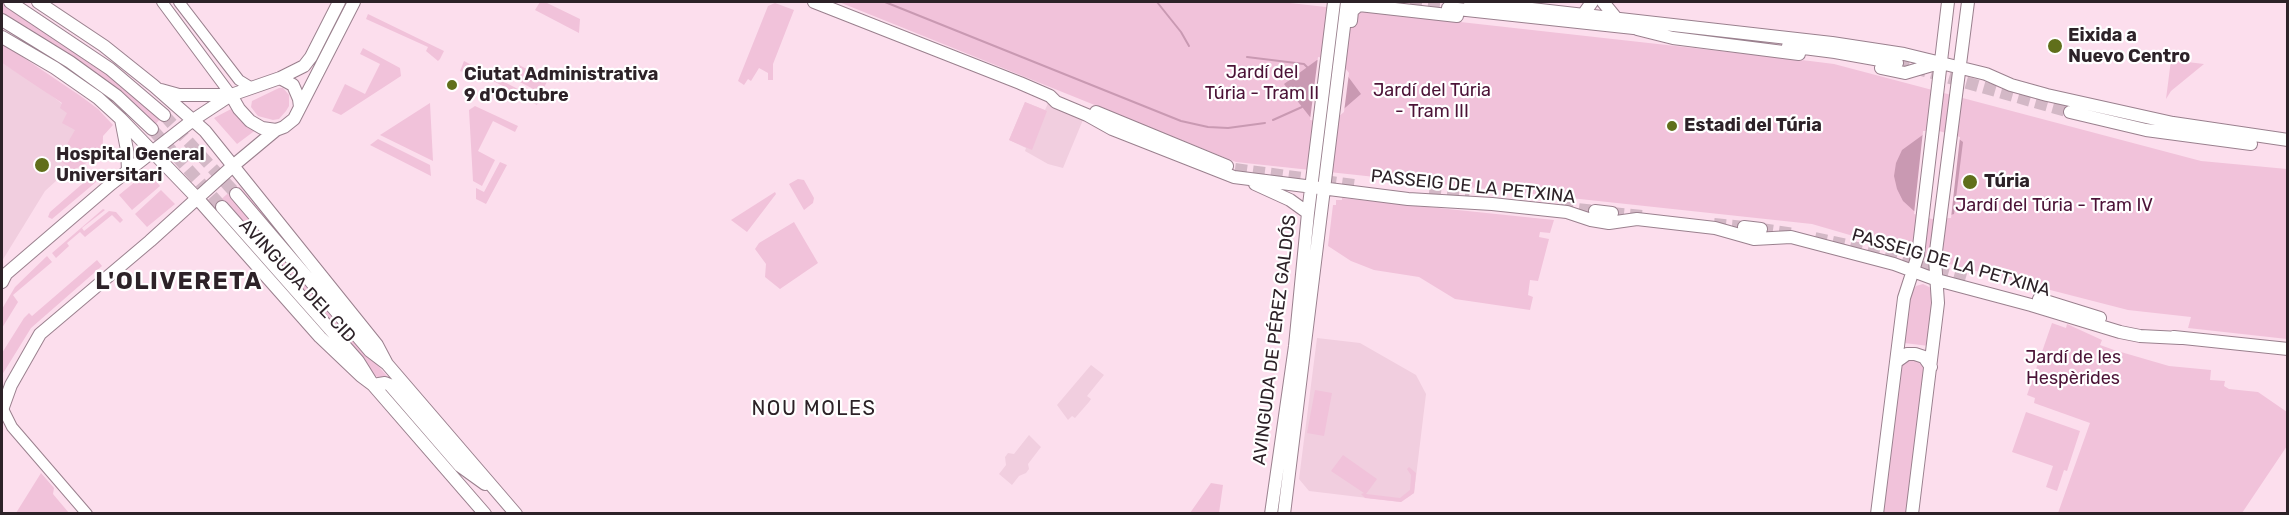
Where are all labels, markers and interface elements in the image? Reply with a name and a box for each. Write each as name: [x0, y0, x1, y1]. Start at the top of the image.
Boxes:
place label: Eixida a Nuevo Centro: [2068, 25, 2190, 68]
marker: Eixida a Nuevo Centro: [2046, 37, 2064, 55]
park label: Jardí del Túria - Tram II: [1205, 62, 1319, 104]
place label: Ciutat Administrativa 9 d'Octubre: [464, 64, 658, 106]
marker: Ciutat Administrativa 9 d'Octubre: [445, 78, 459, 92]
park label: Jardí del Túria - Tram III: [1373, 80, 1491, 122]
place label: Estadi del Túria: [1684, 115, 1822, 137]
marker: Estadi del Túria: [1665, 119, 1679, 133]
place label: Hospital General Universitari: [56, 144, 205, 186]
marker: Hospital General Universitari: [33, 156, 51, 174]
street label: PASSEIG DE LA PETXINA: [1370, 166, 1576, 208]
place label: Túria: [1984, 171, 2030, 193]
marker: Túria: [1961, 173, 1979, 191]
park label: Jardí del Túria - Tram IV: [1955, 195, 2153, 217]
street label: AVINGUDA DE PÉREZ GALDÓS: [1249, 214, 1301, 466]
street label: AVINGUDA DEL CID: [234, 215, 360, 347]
street label: PASSEIG DE LA PETXINA: [1849, 224, 2053, 302]
district label: L'OLIVERETA: [95, 268, 263, 296]
park label: Jardí de les Hespèrides: [2025, 347, 2121, 389]
district label: NOU MOLES: [751, 397, 877, 421]

